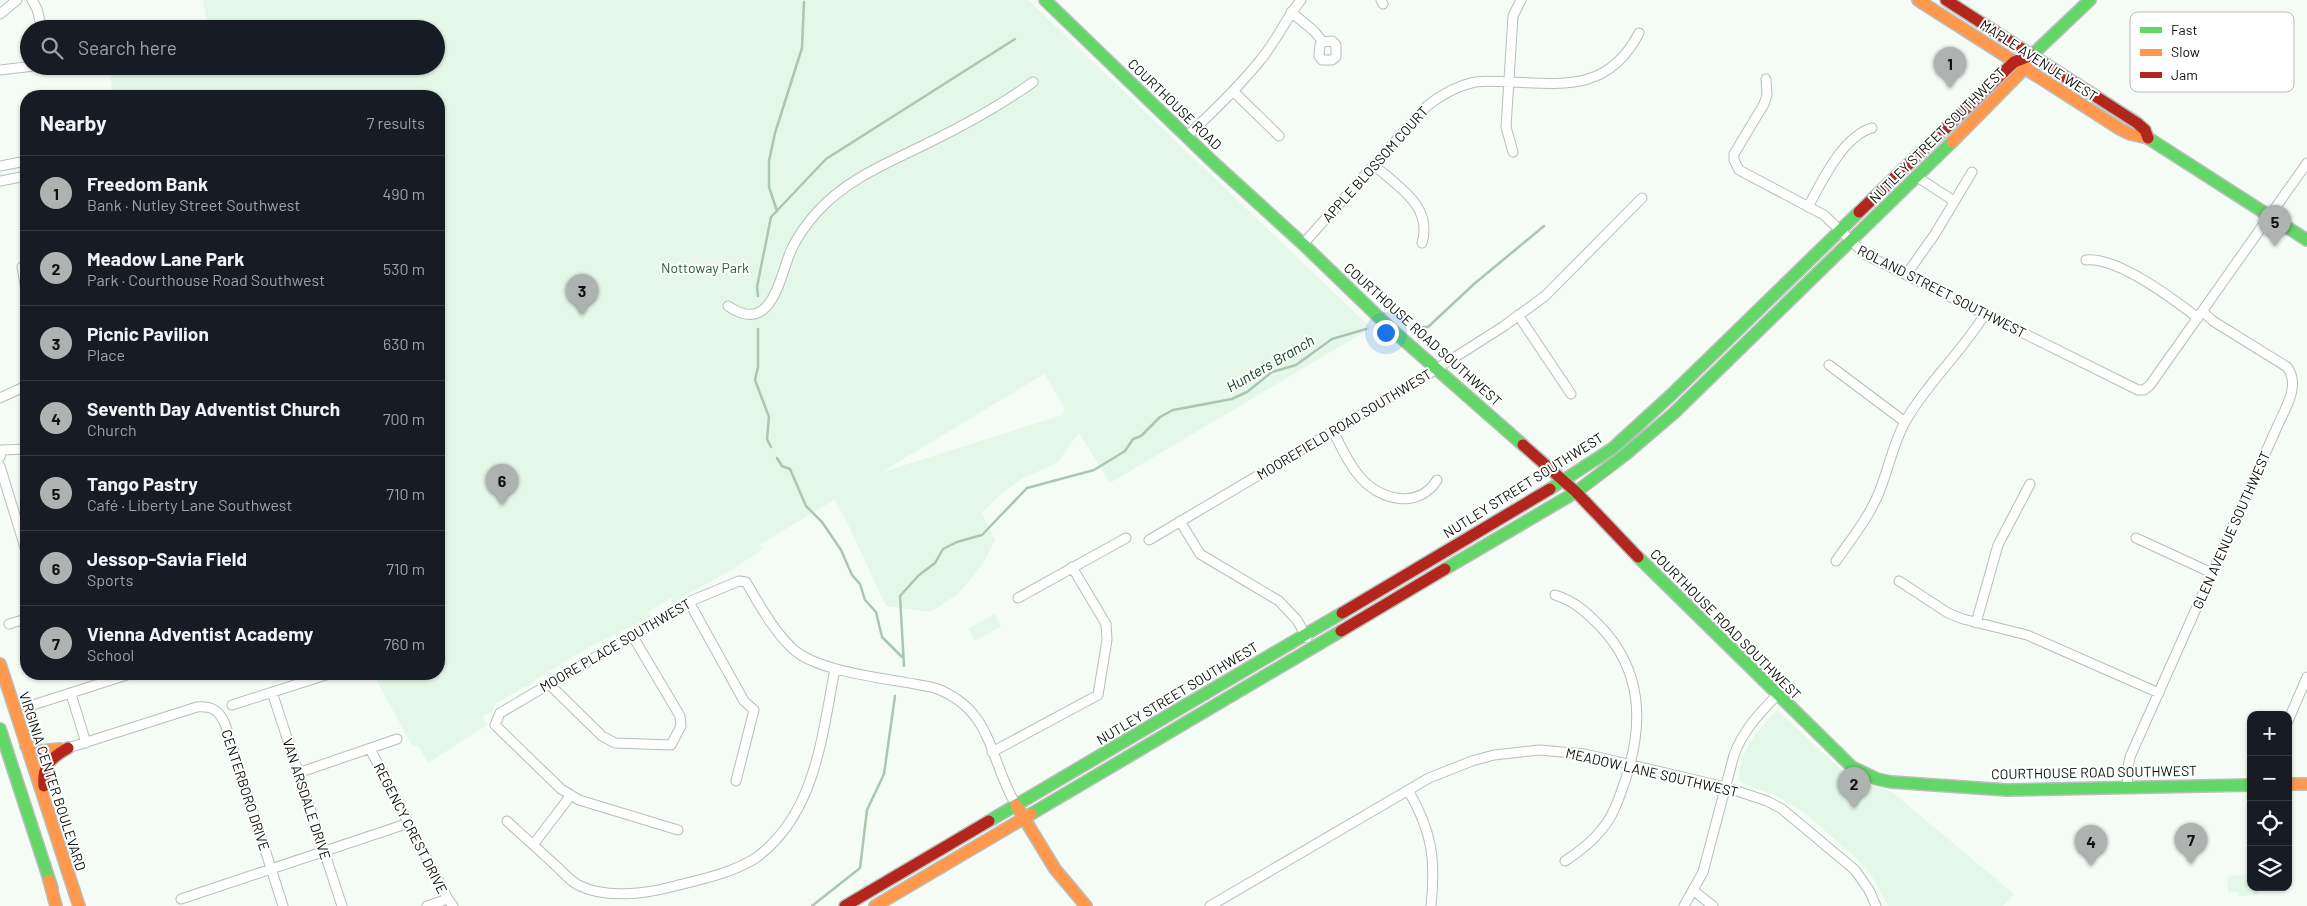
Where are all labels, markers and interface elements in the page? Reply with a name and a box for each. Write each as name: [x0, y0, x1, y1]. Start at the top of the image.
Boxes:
legend: [2130, 12, 2294, 92]
street label: MAPLE AVENUE WEST: [1977, 16, 2101, 104]
search box: [20, 20, 445, 75]
text: Fast: [2171, 21, 2197, 38]
icon: search: [38, 34, 66, 62]
text: Search here: [78, 36, 177, 59]
text: Slow: [2171, 43, 2200, 60]
pin: 1: [1934, 47, 1966, 88]
street label: COURTHOUSE ROAD: [1125, 55, 1225, 153]
street label: NUTLEY STREET SOUTHWEST: [1865, 63, 2009, 207]
text: Jam: [2171, 66, 2198, 83]
street label: APPLE BLOSSOM COURT: [1318, 102, 1432, 226]
text: Nearby: [40, 110, 106, 135]
text: 7 results: [367, 113, 425, 132]
text: Freedom Bank: [87, 172, 208, 195]
text: 1: [53, 184, 59, 203]
text: 490 m: [382, 184, 425, 203]
text: Bank · Nutley Street Southwest: [87, 195, 300, 214]
pin: 5: [2259, 205, 2291, 246]
street label: ROLAND STREET SOUTHWEST: [1855, 241, 2029, 341]
text: Meadow Lane Park: [87, 247, 244, 270]
text: 2: [52, 259, 60, 278]
text: 530 m: [383, 259, 425, 278]
park label: Nottoway Park: [661, 259, 749, 276]
street label: COURTHOUSE ROAD SOUTHWEST: [1341, 259, 1505, 409]
text: Park · Courthouse Road Southwest: [87, 270, 325, 289]
pin: 3: [566, 274, 598, 315]
your location: [1373, 320, 1399, 346]
text: Picnic Pavilion: [87, 322, 209, 345]
water label: Hunters Branch: [1223, 331, 1317, 395]
text: 3: [52, 334, 60, 353]
text: 630 m: [383, 334, 425, 353]
text: Place: [87, 345, 125, 364]
street label: MOOREFIELD ROAD SOUTHWEST: [1254, 365, 1434, 483]
text: Seventh Day Adventist Church: [87, 397, 340, 420]
text: 4: [51, 409, 61, 428]
text: 700 m: [383, 409, 425, 428]
text: Church: [87, 420, 137, 439]
street label: NUTLEY STREET SOUTHWEST: [1440, 429, 1606, 541]
street label: GLEN AVENUE SOUTHWEST: [2188, 448, 2274, 612]
pin: 6: [486, 464, 518, 505]
text: Tango Pastry: [87, 472, 198, 495]
text: 5: [52, 484, 60, 503]
text: 710 m: [386, 484, 425, 503]
text: Café · Liberty Lane Southwest: [87, 495, 292, 514]
street label: COURTHOUSE ROAD SOUTHWEST: [1647, 545, 1805, 703]
text: Jessop-Savia Field: [87, 547, 247, 570]
text: 6: [52, 559, 60, 578]
text: 710 m: [386, 559, 425, 578]
text: Sports: [87, 570, 133, 589]
street label: MOORE PLACE SOUTHWEST: [536, 595, 694, 695]
text: Vienna Adventist Academy: [87, 622, 313, 645]
text: 7: [52, 634, 60, 653]
text: 760 m: [384, 634, 425, 653]
street label: NUTLEY STREET SOUTHWEST: [1093, 638, 1261, 748]
text: School: [87, 645, 134, 664]
street label: VIRGINIA CENTER BOULEVARD: [16, 689, 90, 873]
map controls: [2247, 711, 2292, 891]
button: +: [2247, 711, 2292, 756]
street label: CENTERBORO DRIVE: [218, 727, 274, 853]
street label: VAN ARSDALE DRIVE: [279, 736, 335, 862]
street label: MEADOW LANE SOUTHWEST: [1564, 744, 1740, 800]
button: −: [2247, 756, 2292, 801]
street label: REGENCY CREST DRIVE: [371, 760, 451, 896]
street label: COURTHOUSE ROAD SOUTHWEST: [1991, 762, 2197, 782]
pin: 2: [1838, 767, 1870, 808]
button: locate: [2247, 801, 2292, 846]
pin: 7: [2175, 823, 2207, 864]
pin: 4: [2075, 825, 2107, 866]
button: layers: [2247, 846, 2292, 891]

